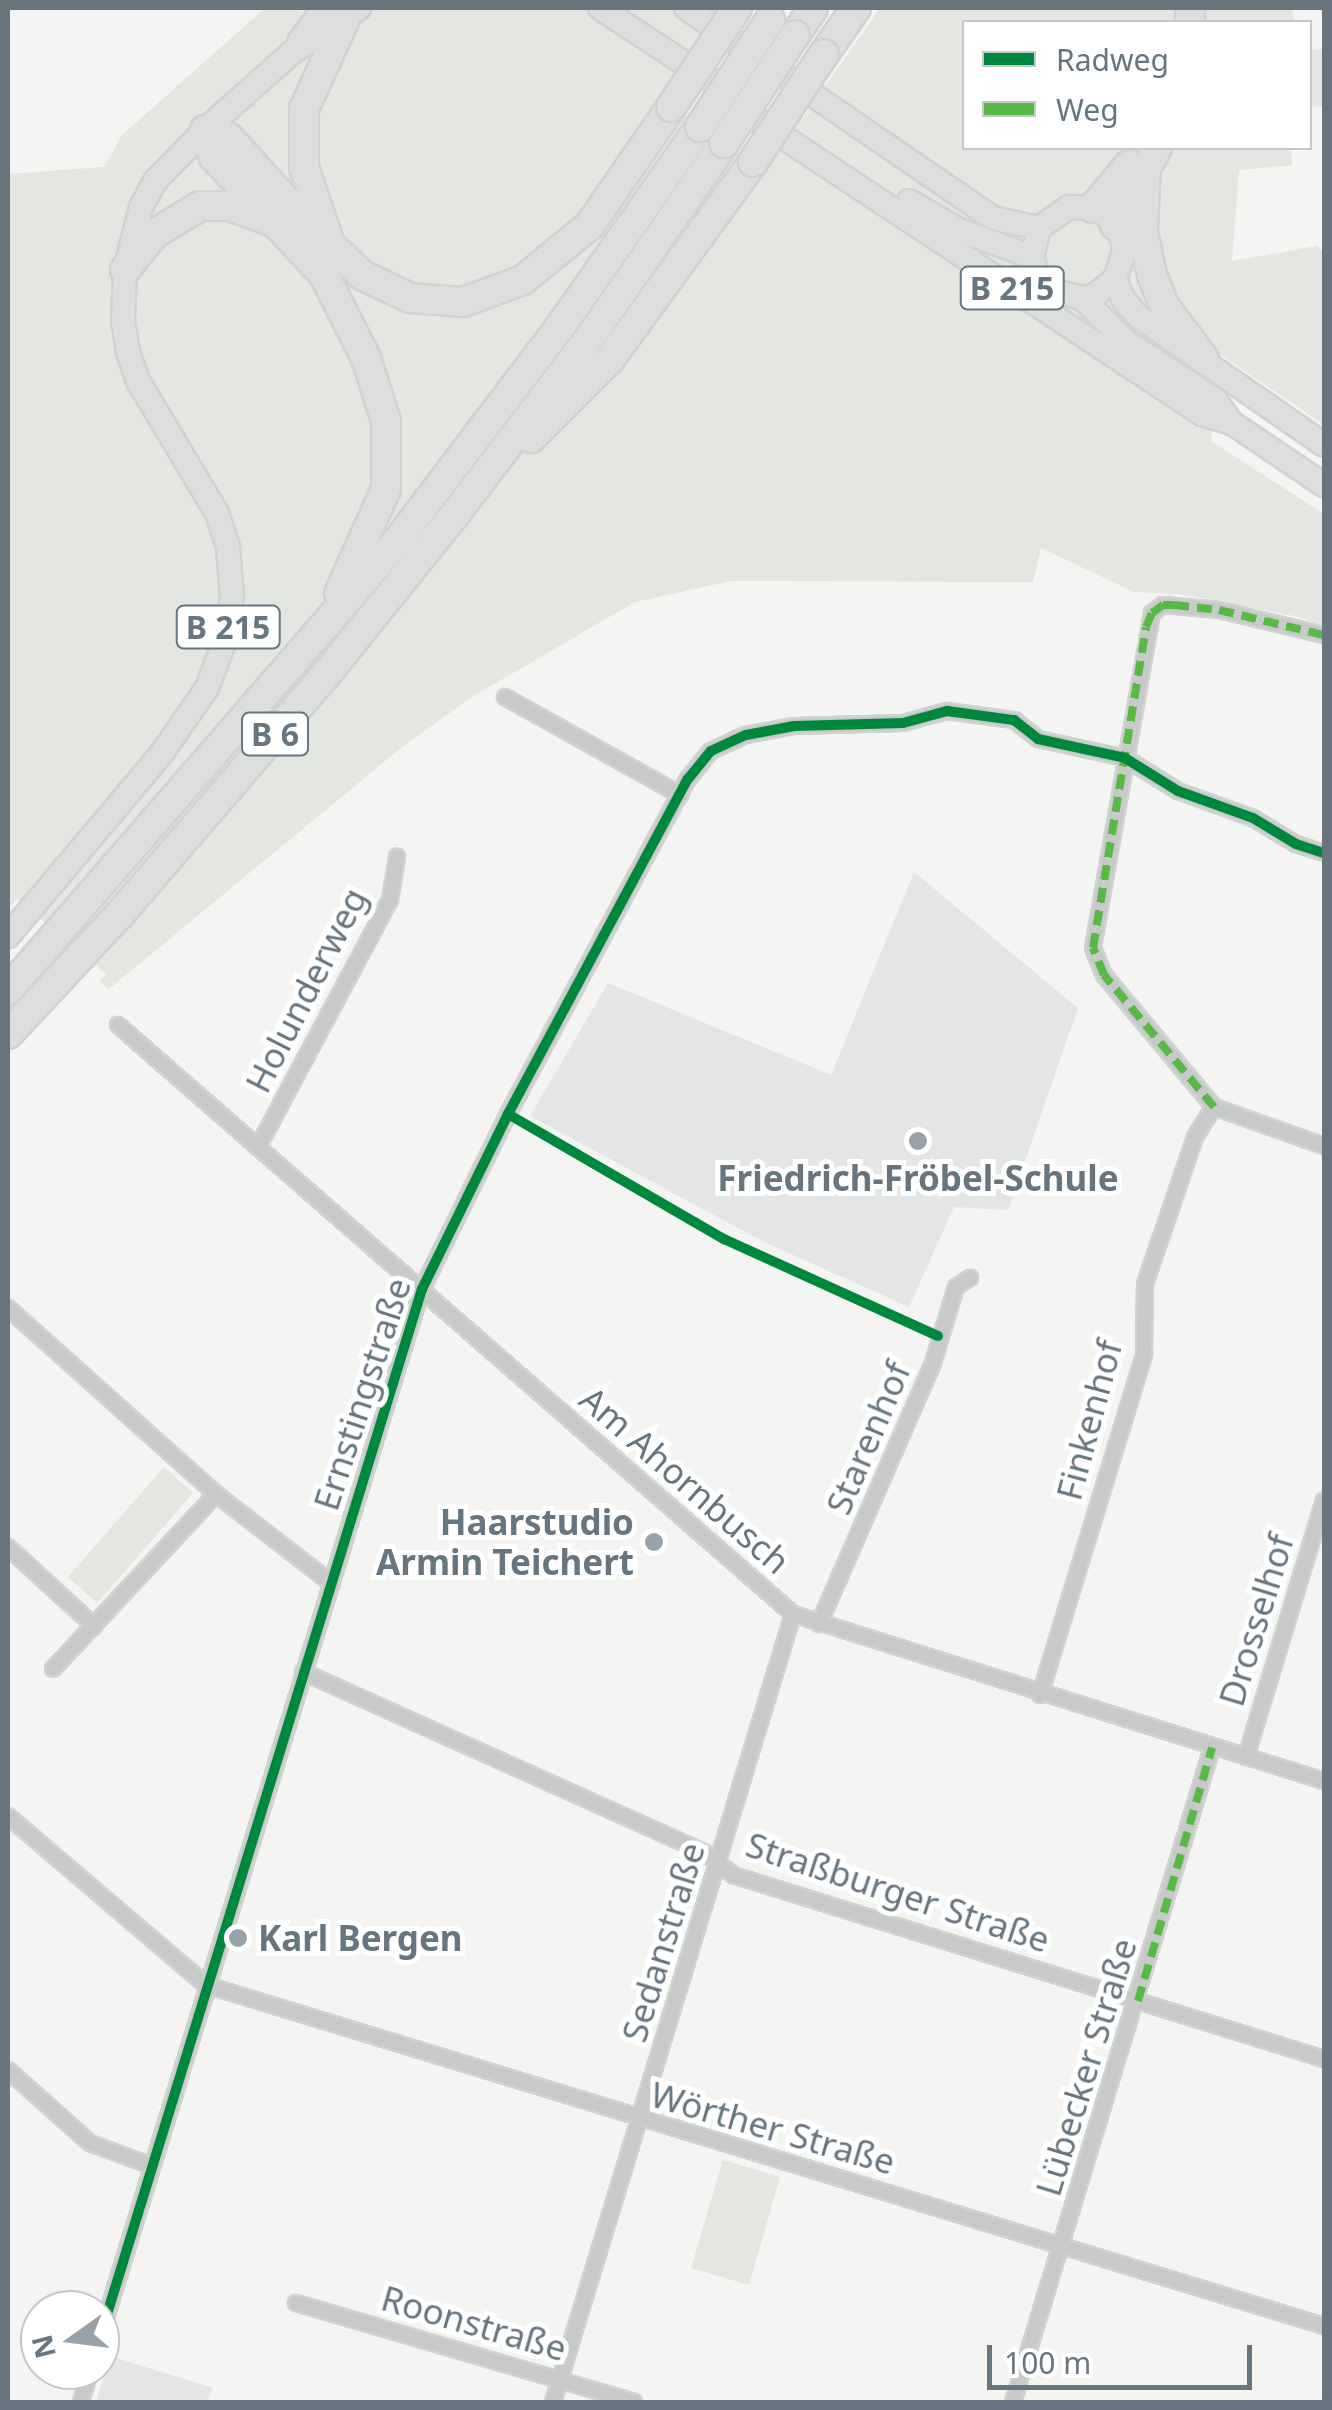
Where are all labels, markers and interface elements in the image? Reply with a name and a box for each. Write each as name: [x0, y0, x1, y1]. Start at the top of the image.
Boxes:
legend: [962, 20, 1312, 150]
text: Radweg: [1056, 39, 1169, 80]
text: Weg: [1056, 89, 1119, 130]
road number: B 215: [960, 261, 1064, 315]
road number: B 215: [176, 600, 280, 654]
road number: B 6: [240, 707, 310, 761]
street label: Holunderweg: [236, 881, 376, 1099]
marker: Friedrich-Fröbel-Schule: [907, 1130, 929, 1152]
place label: Friedrich-Fröbel-Schule: [717, 1157, 1119, 1199]
street label: Ernstingstraße: [305, 1273, 419, 1515]
street label: Finkenhof: [1048, 1335, 1130, 1505]
street label: Starenhof: [817, 1355, 919, 1521]
street label: Am Ahornbusch: [572, 1378, 798, 1582]
place label: Haarstudio Armin Teichert: [376, 1501, 634, 1583]
street label: Drosselhof: [1210, 1529, 1302, 1711]
marker: Haarstudio Armin Teichert: [643, 1531, 665, 1553]
street label: Straßburger Straße: [741, 1823, 1055, 1961]
street label: Sedanstraße: [613, 1837, 713, 2047]
place label: Karl Bergen: [258, 1917, 463, 1959]
marker: Karl Bergen: [227, 1927, 249, 1949]
street label: Lübecker Straße: [1027, 1933, 1145, 2201]
street label: Wörther Straße: [646, 2073, 900, 2183]
street label: Roonstraße: [377, 2277, 571, 2369]
north arrow: [20, 2290, 120, 2390]
scale bar: [992, 2325, 1257, 2387]
text: N: [22, 2331, 64, 2362]
text: 100 m: [1004, 2342, 1091, 2383]

